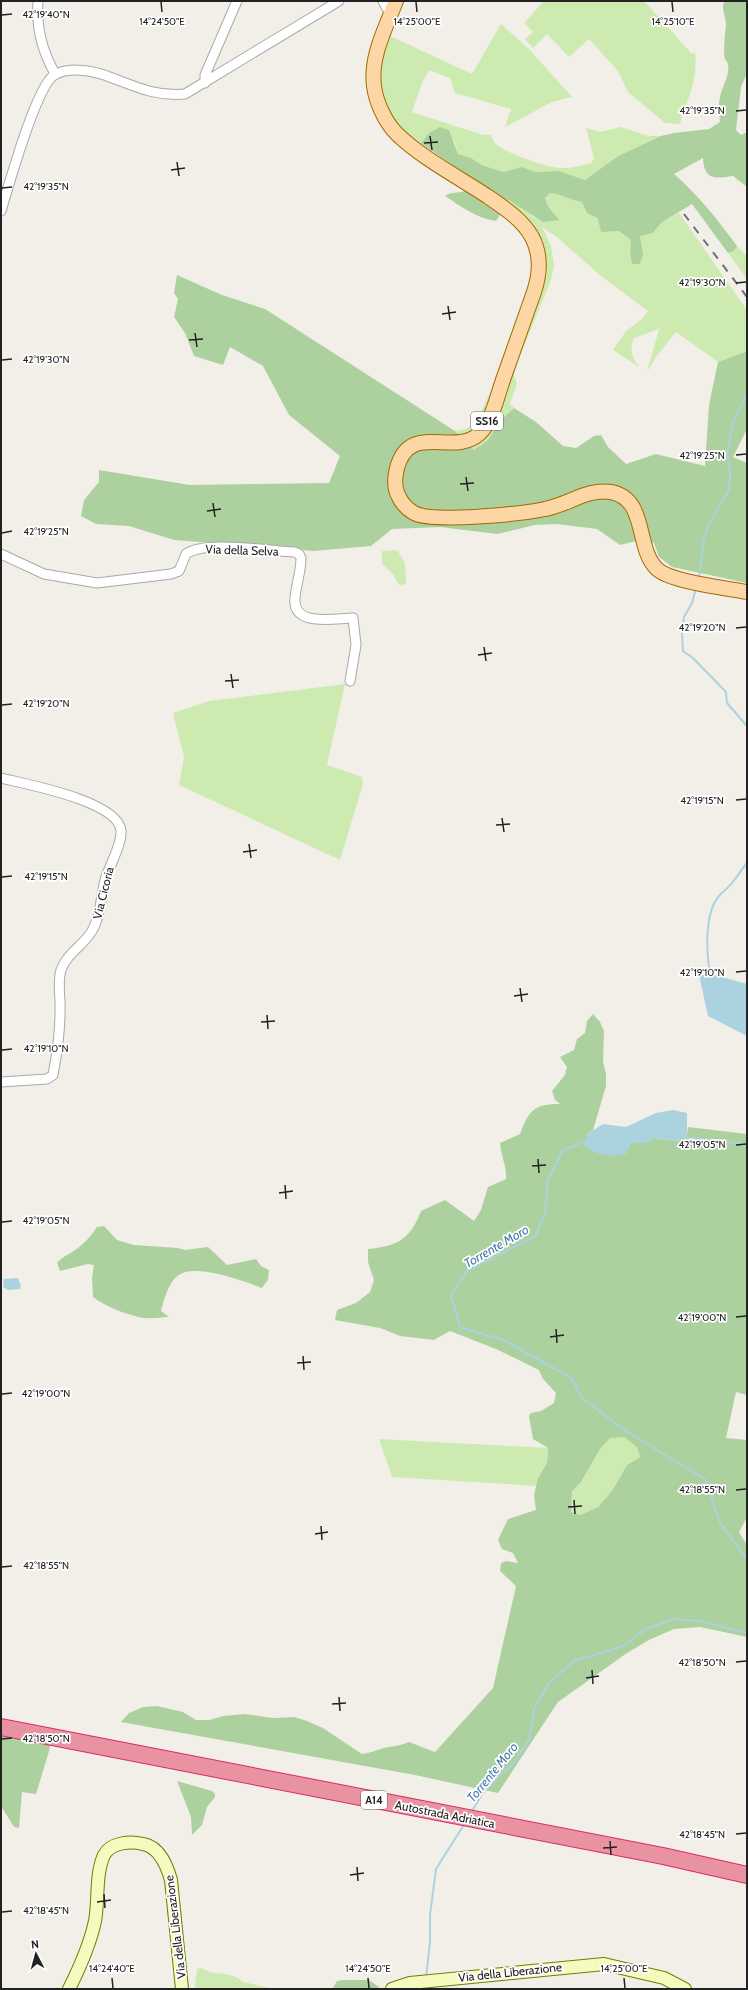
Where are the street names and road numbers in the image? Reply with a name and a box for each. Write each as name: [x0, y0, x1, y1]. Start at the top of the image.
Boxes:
road number: SS16: [471, 412, 503, 430]
street label: Via della Selva: [205, 541, 279, 559]
street label: Via Cicoria: [89, 865, 117, 921]
road number: A14: [361, 1791, 387, 1809]
street label: Autostrada Adriatica: [394, 1797, 496, 1831]
street label: Via della Liberazione: [161, 1874, 189, 1980]
street label: Via della Liberazione: [457, 1959, 563, 1985]

